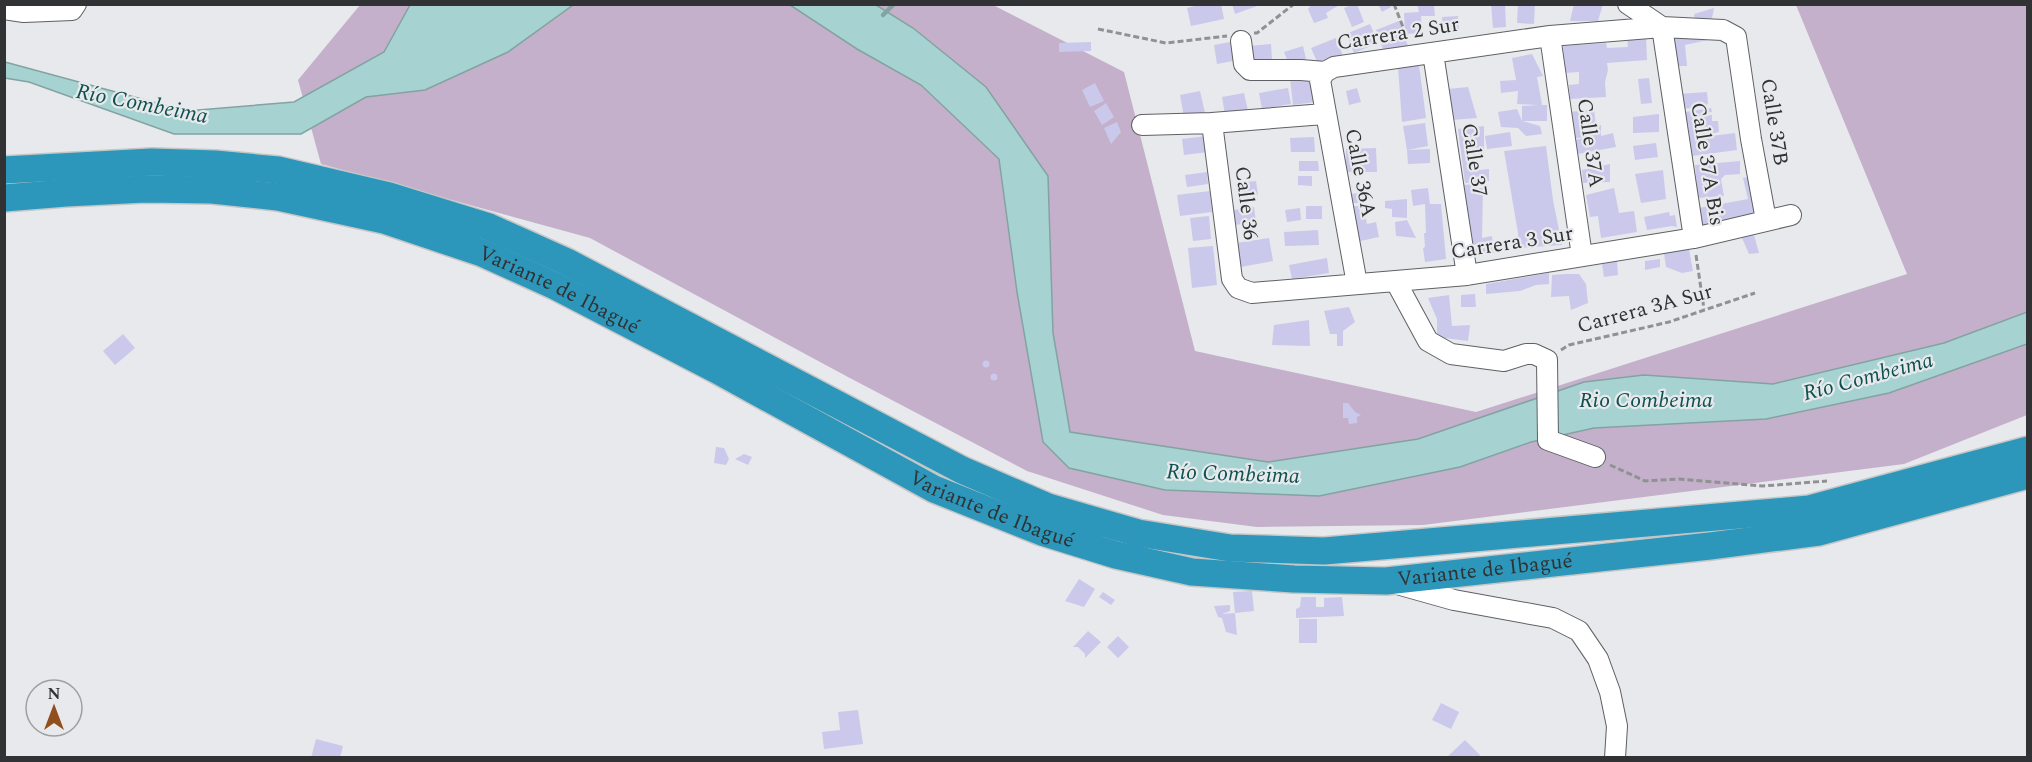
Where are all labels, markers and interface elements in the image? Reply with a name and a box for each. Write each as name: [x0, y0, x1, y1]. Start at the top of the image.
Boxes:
street label: Carrera 2 Sur: [1335, 9, 1461, 59]
water label: Río Combeima: [73, 75, 211, 133]
street label: Calle 37B: [1751, 76, 1797, 168]
street label: Calle 37A: [1568, 96, 1612, 190]
street label: Calle 37A Bis: [1681, 100, 1733, 228]
street label: Calle 37: [1452, 121, 1496, 199]
street label: Calle 36A: [1336, 126, 1384, 220]
street label: Calle 36: [1226, 164, 1266, 242]
street label: Carrera 3 Sur: [1449, 218, 1575, 268]
street label: Variante de Ibagué: [473, 237, 645, 343]
street label: Carrera 3A Sur: [1574, 276, 1716, 342]
water label: Río Combeima: [1799, 344, 1937, 410]
water label: Rio Combeima: [1579, 384, 1713, 417]
water label: Río Combeima: [1166, 455, 1300, 493]
street label: Variante de Ibagué: [903, 462, 1078, 557]
street label: Variante de Ibagué: [1396, 545, 1574, 596]
north arrow: [24, 678, 84, 738]
text: N: [47, 682, 61, 706]

